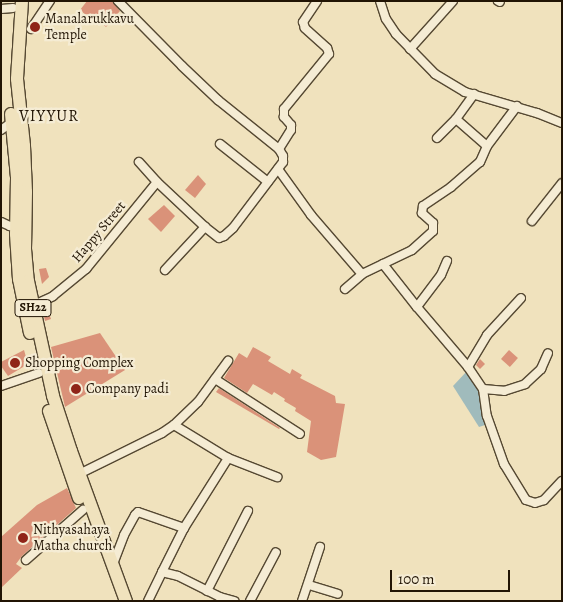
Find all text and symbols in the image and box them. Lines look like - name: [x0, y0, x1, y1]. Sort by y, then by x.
- place label: Manalarukkavu Temple: [45, 11, 134, 44]
- marker: Manalarukkavu Temple: [29, 21, 41, 33]
- district label: VIYYUR: [18, 106, 80, 126]
- street label: Happy Street: [69, 198, 129, 266]
- road number: SH22: [14, 298, 52, 318]
- place label: Shopping Complex: [25, 355, 133, 371]
- marker: Shopping Complex: [9, 357, 21, 369]
- place label: Company padi: [86, 381, 169, 397]
- marker: Company padi: [70, 383, 82, 395]
- place label: Nithyasahaya Matha church: [33, 522, 112, 554]
- marker: Nithyasahaya Matha church: [17, 532, 29, 544]
- scale bar: [393, 560, 513, 592]
- text: 100 m: [398, 569, 435, 589]

